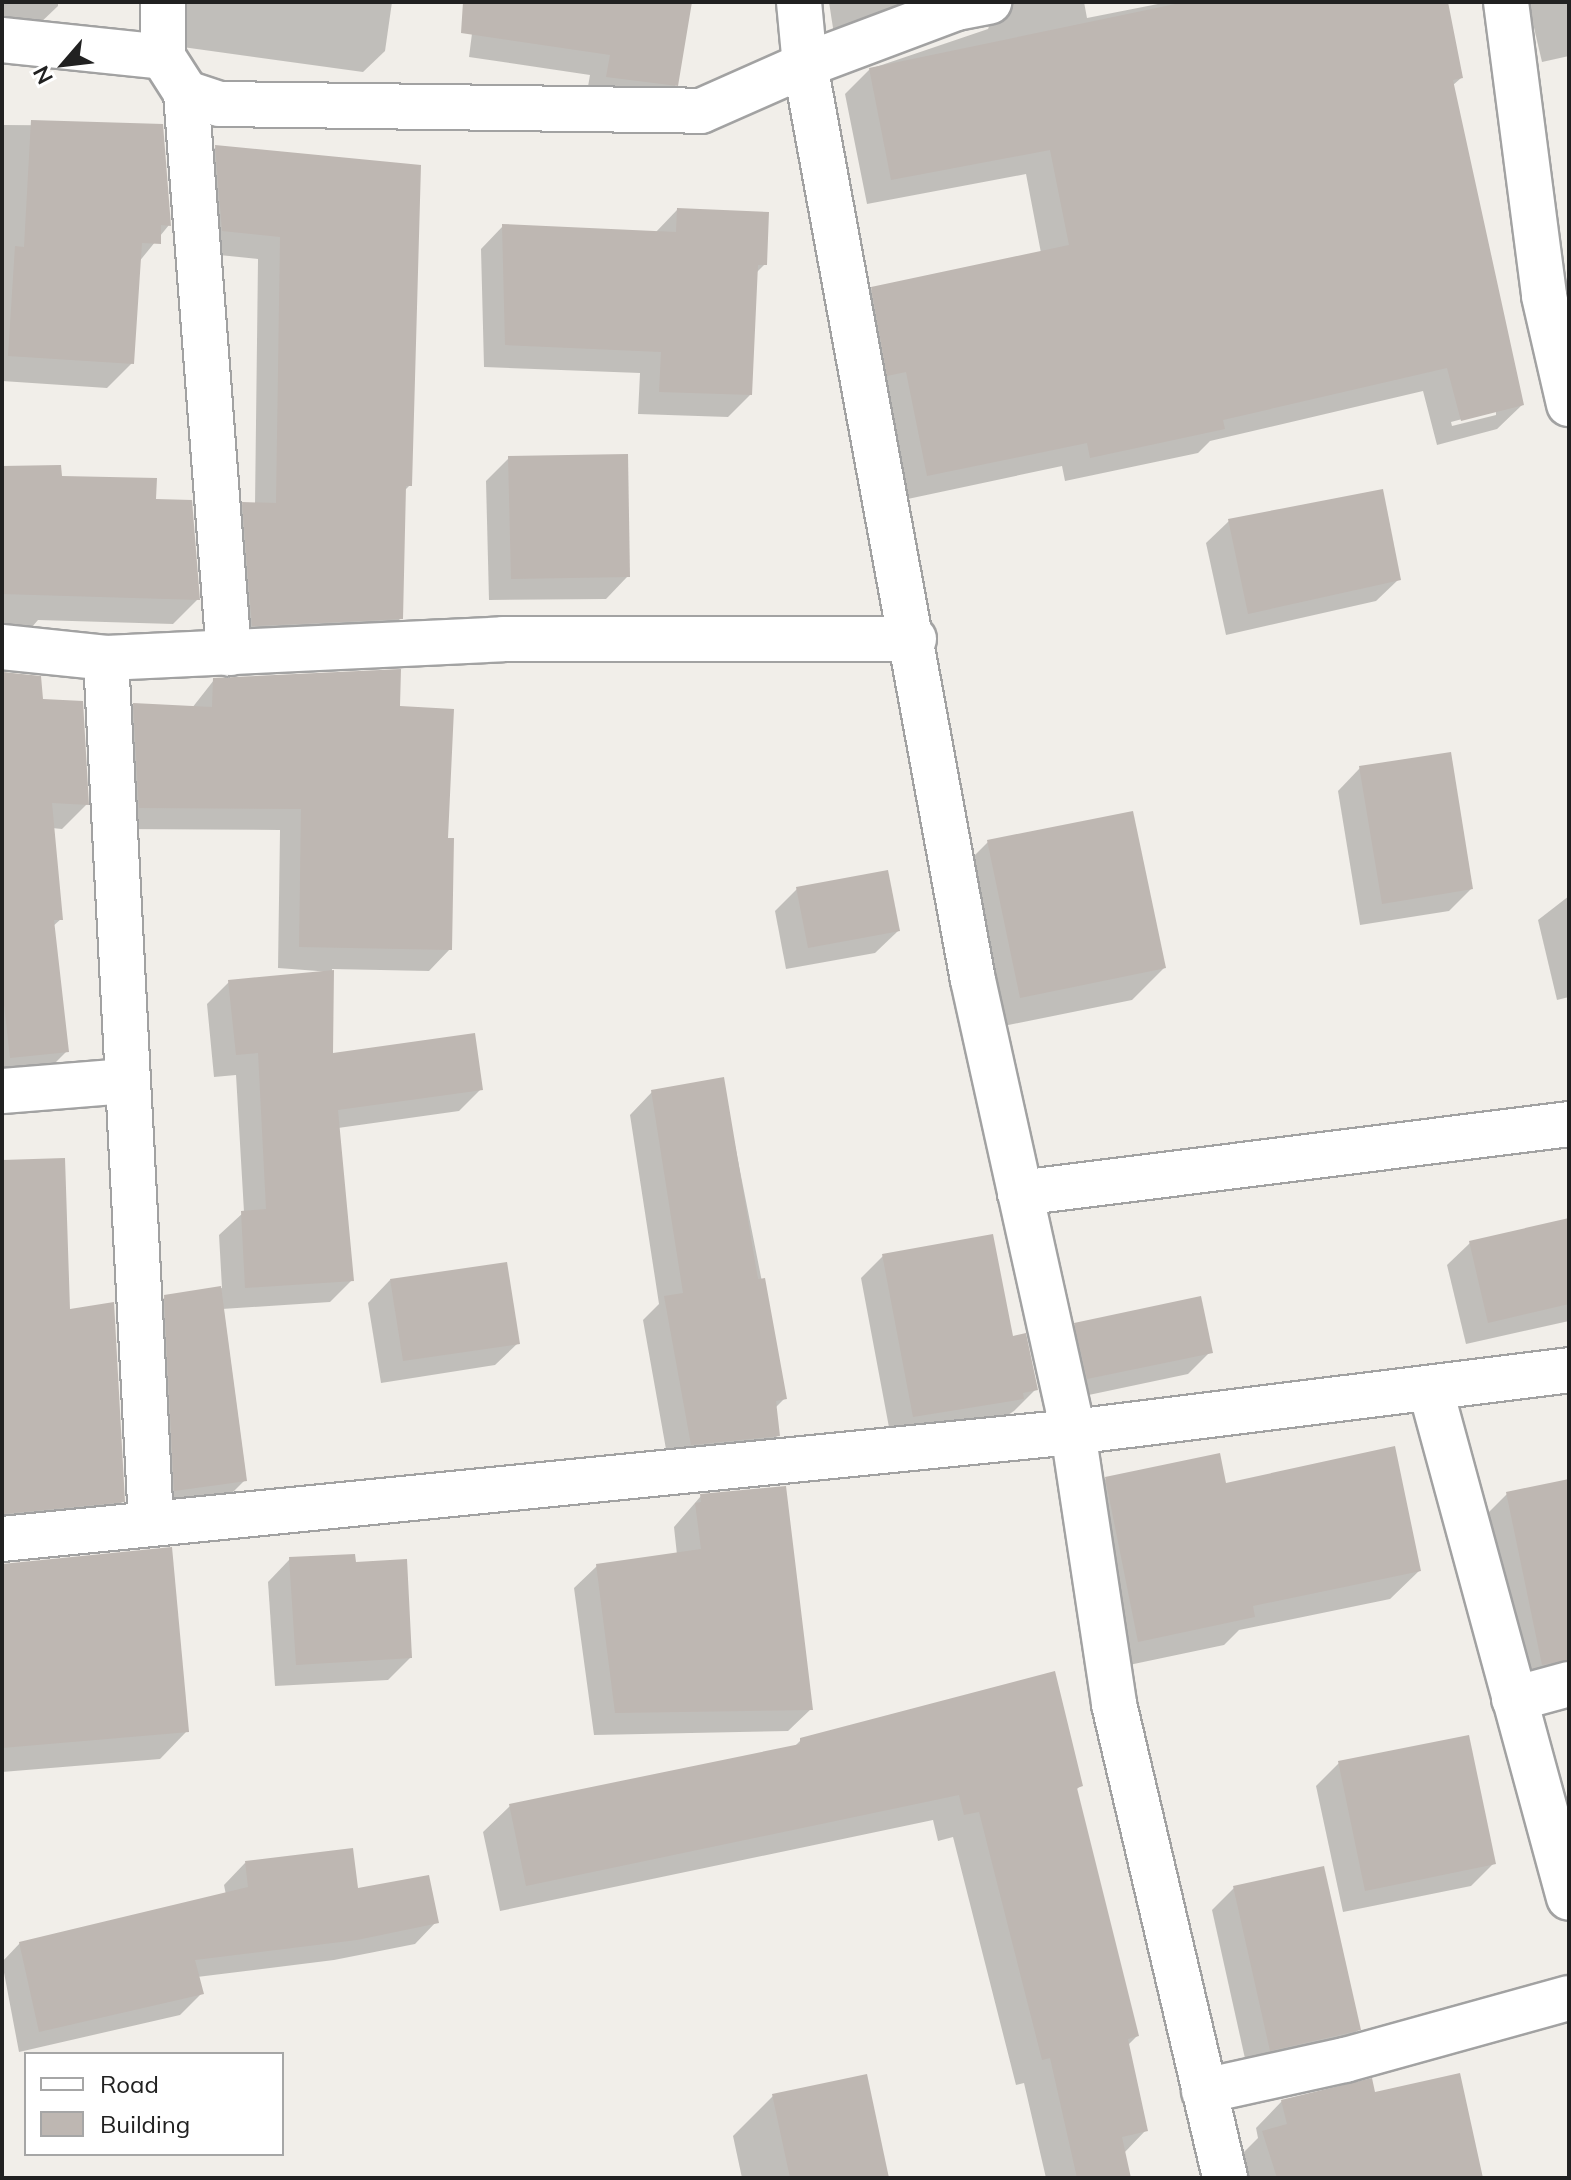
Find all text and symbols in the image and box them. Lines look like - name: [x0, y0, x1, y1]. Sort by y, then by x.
- north arrow: [24, 24, 104, 104]
- text: N: [27, 61, 59, 89]
- legend: [24, 2052, 284, 2156]
- text: Road: [100, 2069, 159, 2099]
- text: Building: [100, 2109, 190, 2139]

